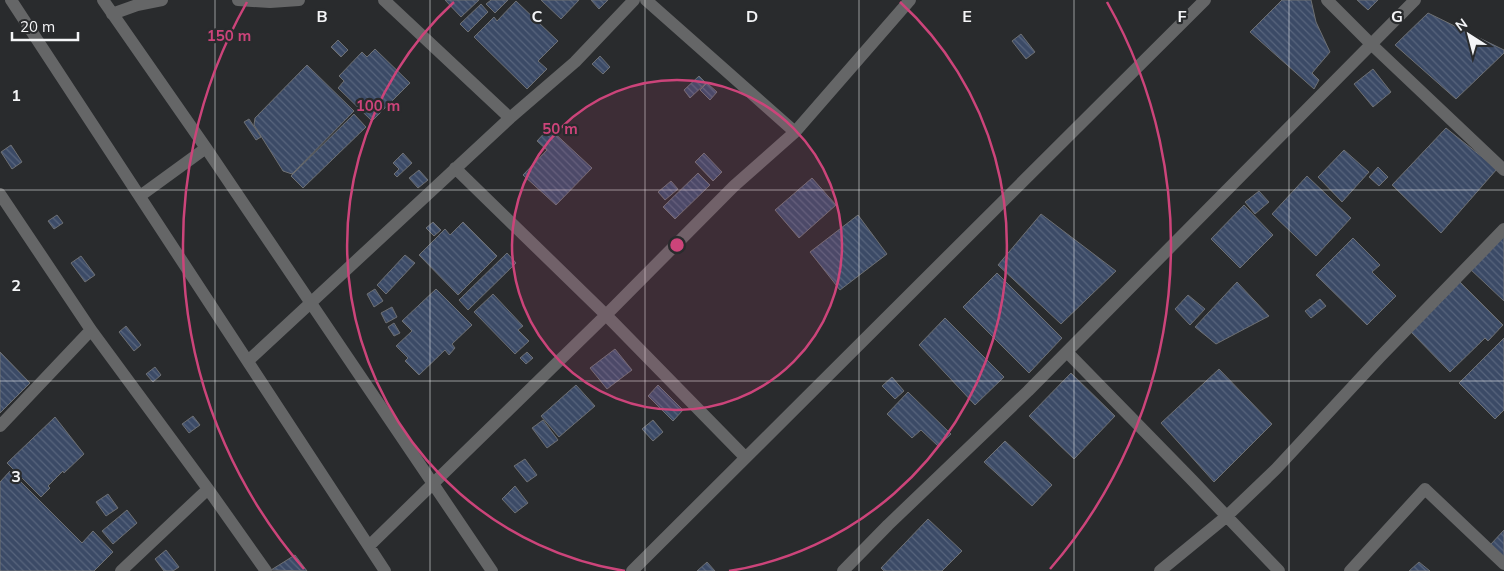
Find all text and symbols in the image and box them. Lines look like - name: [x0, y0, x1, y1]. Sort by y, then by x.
- text: B: [316, 6, 328, 26]
- text: C: [532, 6, 543, 26]
- text: D: [746, 6, 758, 26]
- text: E: [962, 6, 972, 26]
- text: F: [1177, 6, 1187, 26]
- text: G: [1391, 6, 1403, 26]
- scale bar: [12, 10, 79, 42]
- north arrow: [1444, 10, 1494, 60]
- text: N: [1452, 14, 1471, 35]
- text: 20 m: [20, 17, 55, 36]
- text: 150 m: [207, 26, 251, 45]
- text: 1: [11, 85, 21, 105]
- text: 100 m: [356, 96, 400, 115]
- text: 50 m: [542, 119, 578, 138]
- centre of rings: [668, 236, 686, 254]
- text: 2: [11, 275, 21, 295]
- text: 3: [11, 466, 21, 486]

